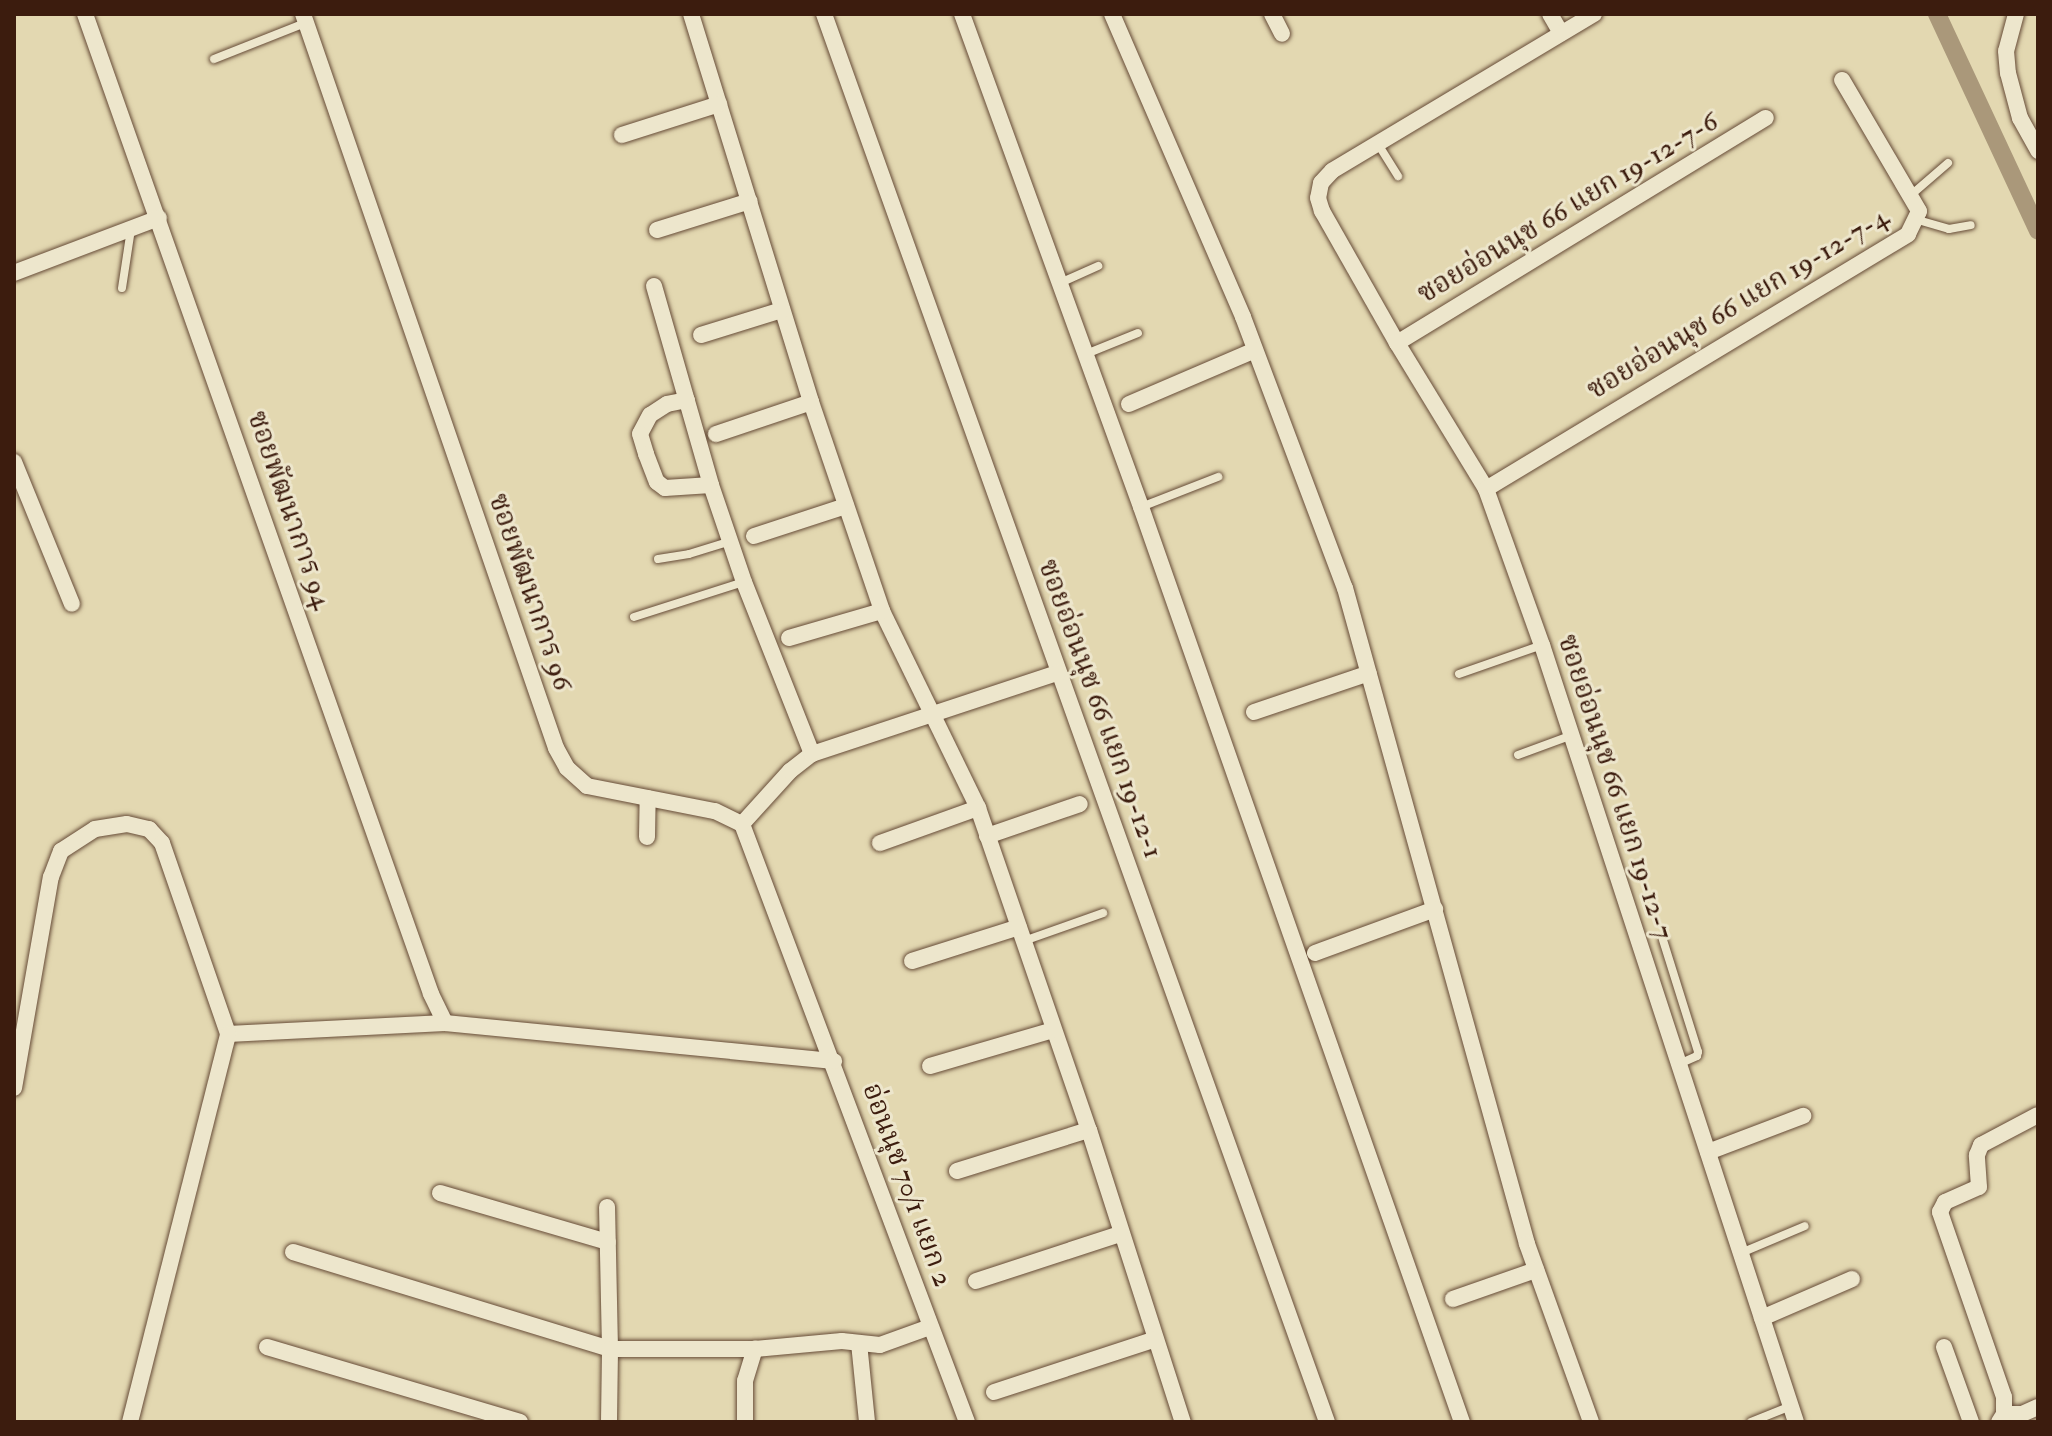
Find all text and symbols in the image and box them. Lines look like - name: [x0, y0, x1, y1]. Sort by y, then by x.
- street label: ซอยอ่อนนุช 66 แยก 19-12-7-6: [1412, 105, 1724, 311]
- street label: ซอยอ่อนนุช 66 แยก 19-12-7-4: [1581, 201, 1895, 407]
- street label: ซอยพัฒนาการ 94: [239, 407, 339, 613]
- street label: ซอยพัฒนาการ 96: [481, 489, 579, 695]
- street label: ซอยอ่อนนุช 66 แยก 19-12-1: [1030, 555, 1170, 863]
- street label: ซอยอ่อนนุช 66 แยก 19-12-7: [1550, 630, 1680, 944]
- street label: อ่อนนุช 70/1 แยก 2: [855, 1079, 959, 1291]

